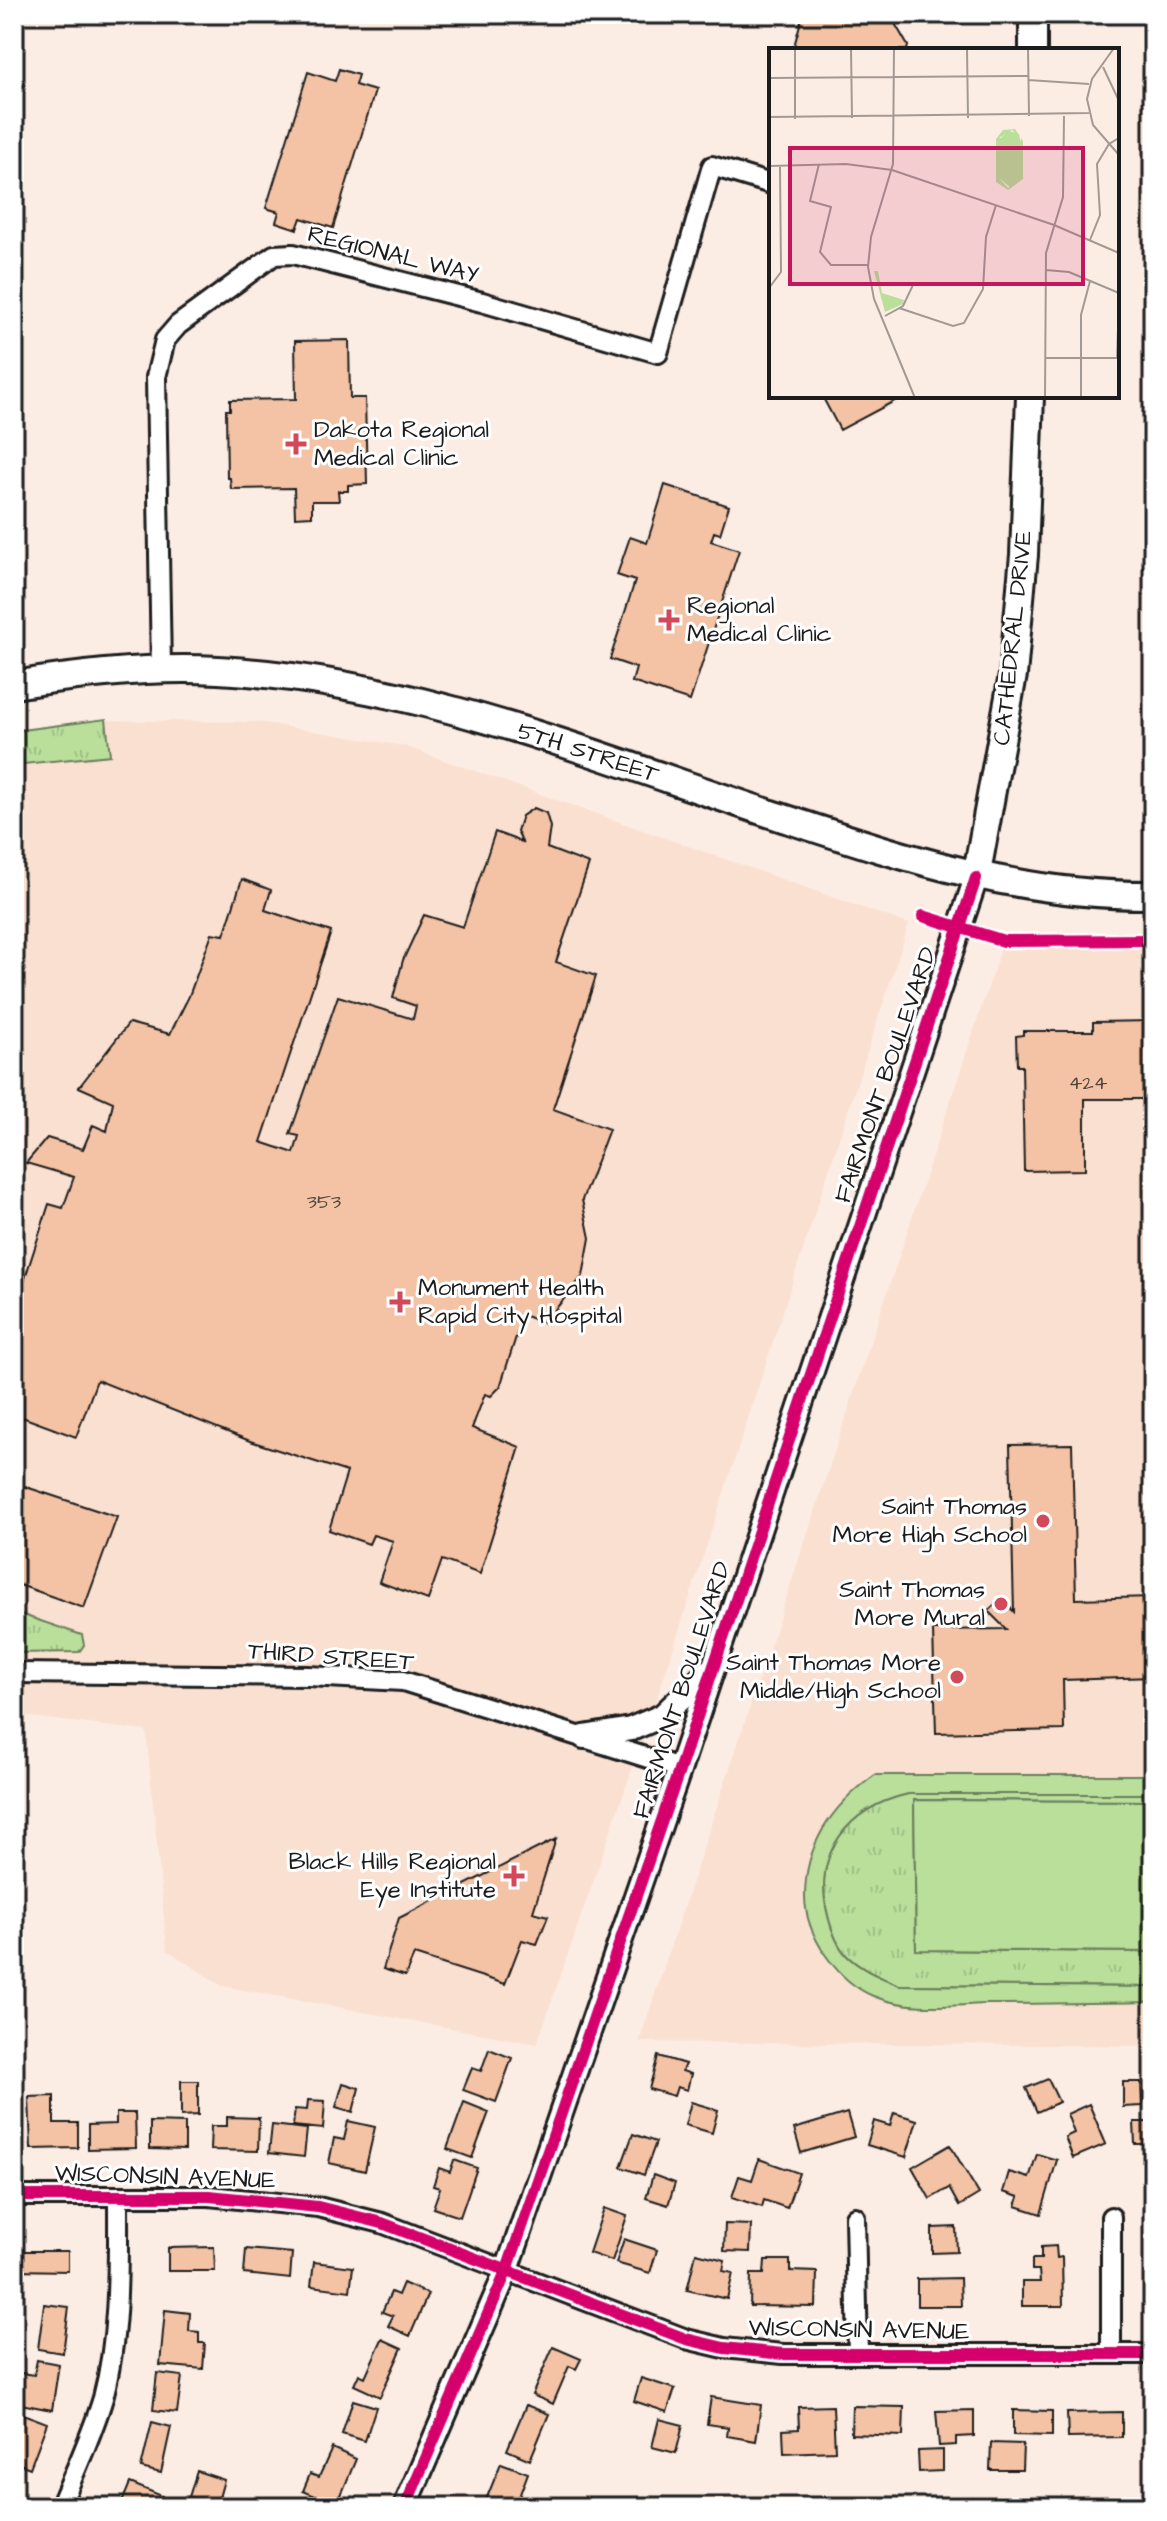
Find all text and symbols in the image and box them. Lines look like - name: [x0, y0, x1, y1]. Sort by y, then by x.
- inset map: [769, 48, 1119, 398]
- street label: REGIONAL WAY: [304, 217, 482, 293]
- place label: Dakota Regional Medical Clinic: [314, 413, 489, 475]
- marker: Dakota Regional Medical Clinic: [285, 433, 307, 455]
- street label: CATHEDRAL DRIVE: [985, 529, 1041, 747]
- place label: Regional Medical Clinic: [687, 589, 832, 651]
- marker: Regional Medical Clinic: [658, 609, 680, 631]
- street label: 5TH STREET: [513, 714, 663, 792]
- street label: FAIRMONT BOULEVARD: [826, 942, 946, 1208]
- house number: 424: [1069, 1069, 1108, 1097]
- house number: 353: [307, 1188, 341, 1216]
- place label: Monument Health Rapid City Hospital: [418, 1271, 622, 1334]
- marker: Monument Health Rapid City Hospital: [389, 1291, 411, 1313]
- place label: Saint Thomas More High School: [833, 1490, 1027, 1553]
- marker: Saint Thomas More High School: [1034, 1512, 1052, 1530]
- street label: FAIRMONT BOULEVARD: [624, 1557, 740, 1823]
- place label: Saint Thomas More Mural: [839, 1573, 985, 1635]
- marker: Saint Thomas More Mural: [992, 1595, 1010, 1613]
- street label: THIRD STREET: [247, 1634, 415, 1680]
- place label: Saint Thomas More Middle/High School: [726, 1646, 941, 1709]
- marker: Saint Thomas More Middle/High School: [948, 1668, 966, 1686]
- place label: Black Hills Regional Eye Institute: [288, 1845, 496, 1908]
- marker: Black Hills Regional Eye Institute: [503, 1865, 525, 1887]
- street label: WISCONSIN AVENUE: [54, 2156, 276, 2198]
- street label: WISCONSIN AVENUE: [748, 2311, 970, 2349]

